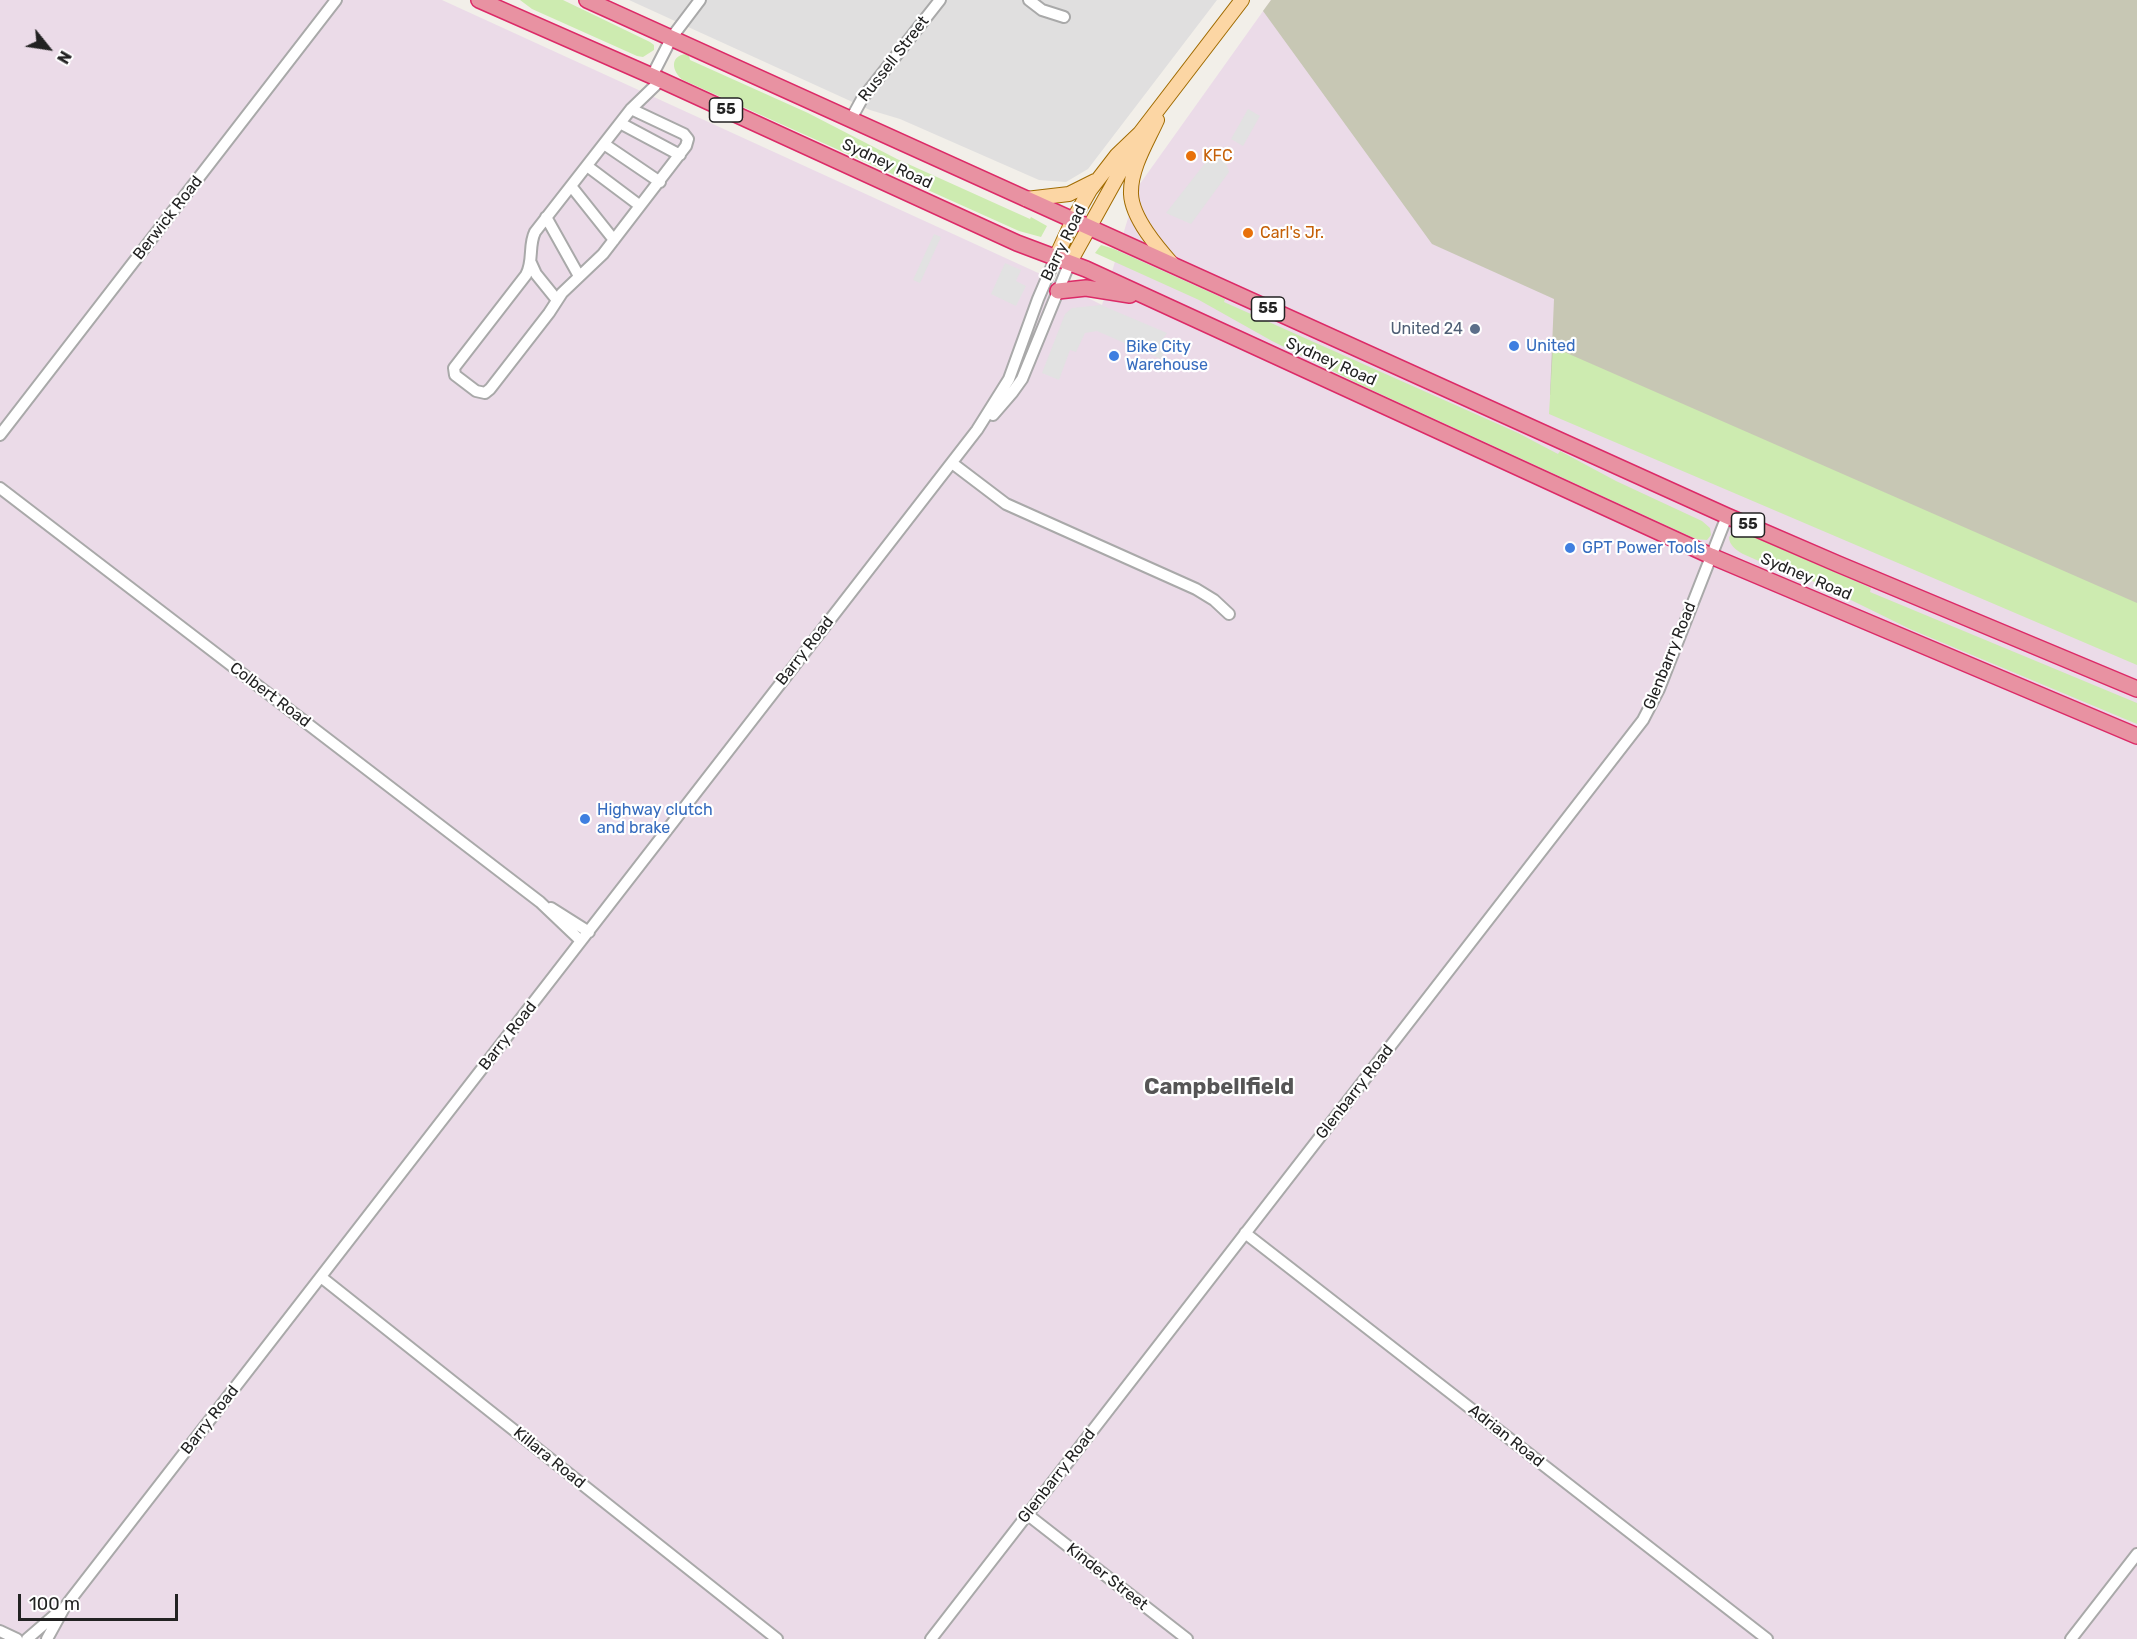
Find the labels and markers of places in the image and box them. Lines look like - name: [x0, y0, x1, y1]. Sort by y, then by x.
- place label: KFC: [1203, 146, 1233, 166]
- marker: KFC: [1184, 149, 1198, 163]
- place label: Carl's Jr.: [1260, 223, 1324, 243]
- marker: Carl's Jr.: [1241, 226, 1255, 240]
- place label: United 24: [1390, 319, 1463, 339]
- marker: United 24: [1468, 322, 1482, 336]
- place label: United: [1526, 336, 1576, 356]
- place label: Bike City Warehouse: [1126, 337, 1208, 375]
- marker: United: [1507, 339, 1521, 353]
- marker: Bike City Warehouse: [1107, 349, 1121, 363]
- place label: GPT Power Tools: [1582, 538, 1705, 558]
- marker: GPT Power Tools: [1563, 541, 1577, 555]
- place label: Highway clutch and brake: [597, 800, 713, 838]
- marker: Highway clutch and brake: [578, 812, 592, 826]

